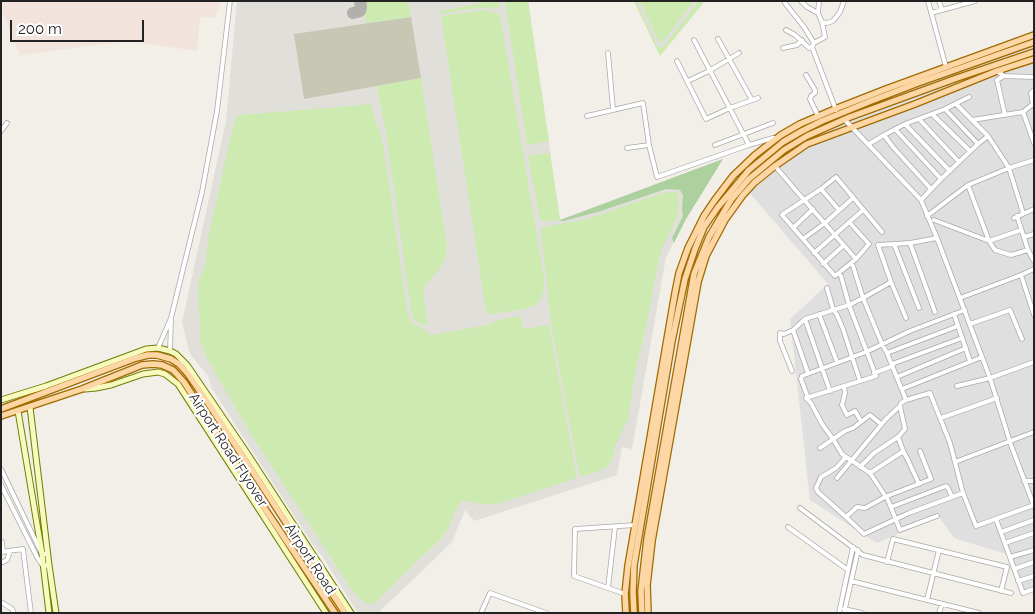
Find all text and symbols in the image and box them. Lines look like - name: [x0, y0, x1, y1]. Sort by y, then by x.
- scale bar: [12, 10, 146, 42]
- text: 200 m: [18, 20, 62, 38]
- street label: Airport Road Flyover: [185, 390, 271, 510]
- street label: Airport Road: [281, 520, 339, 598]

